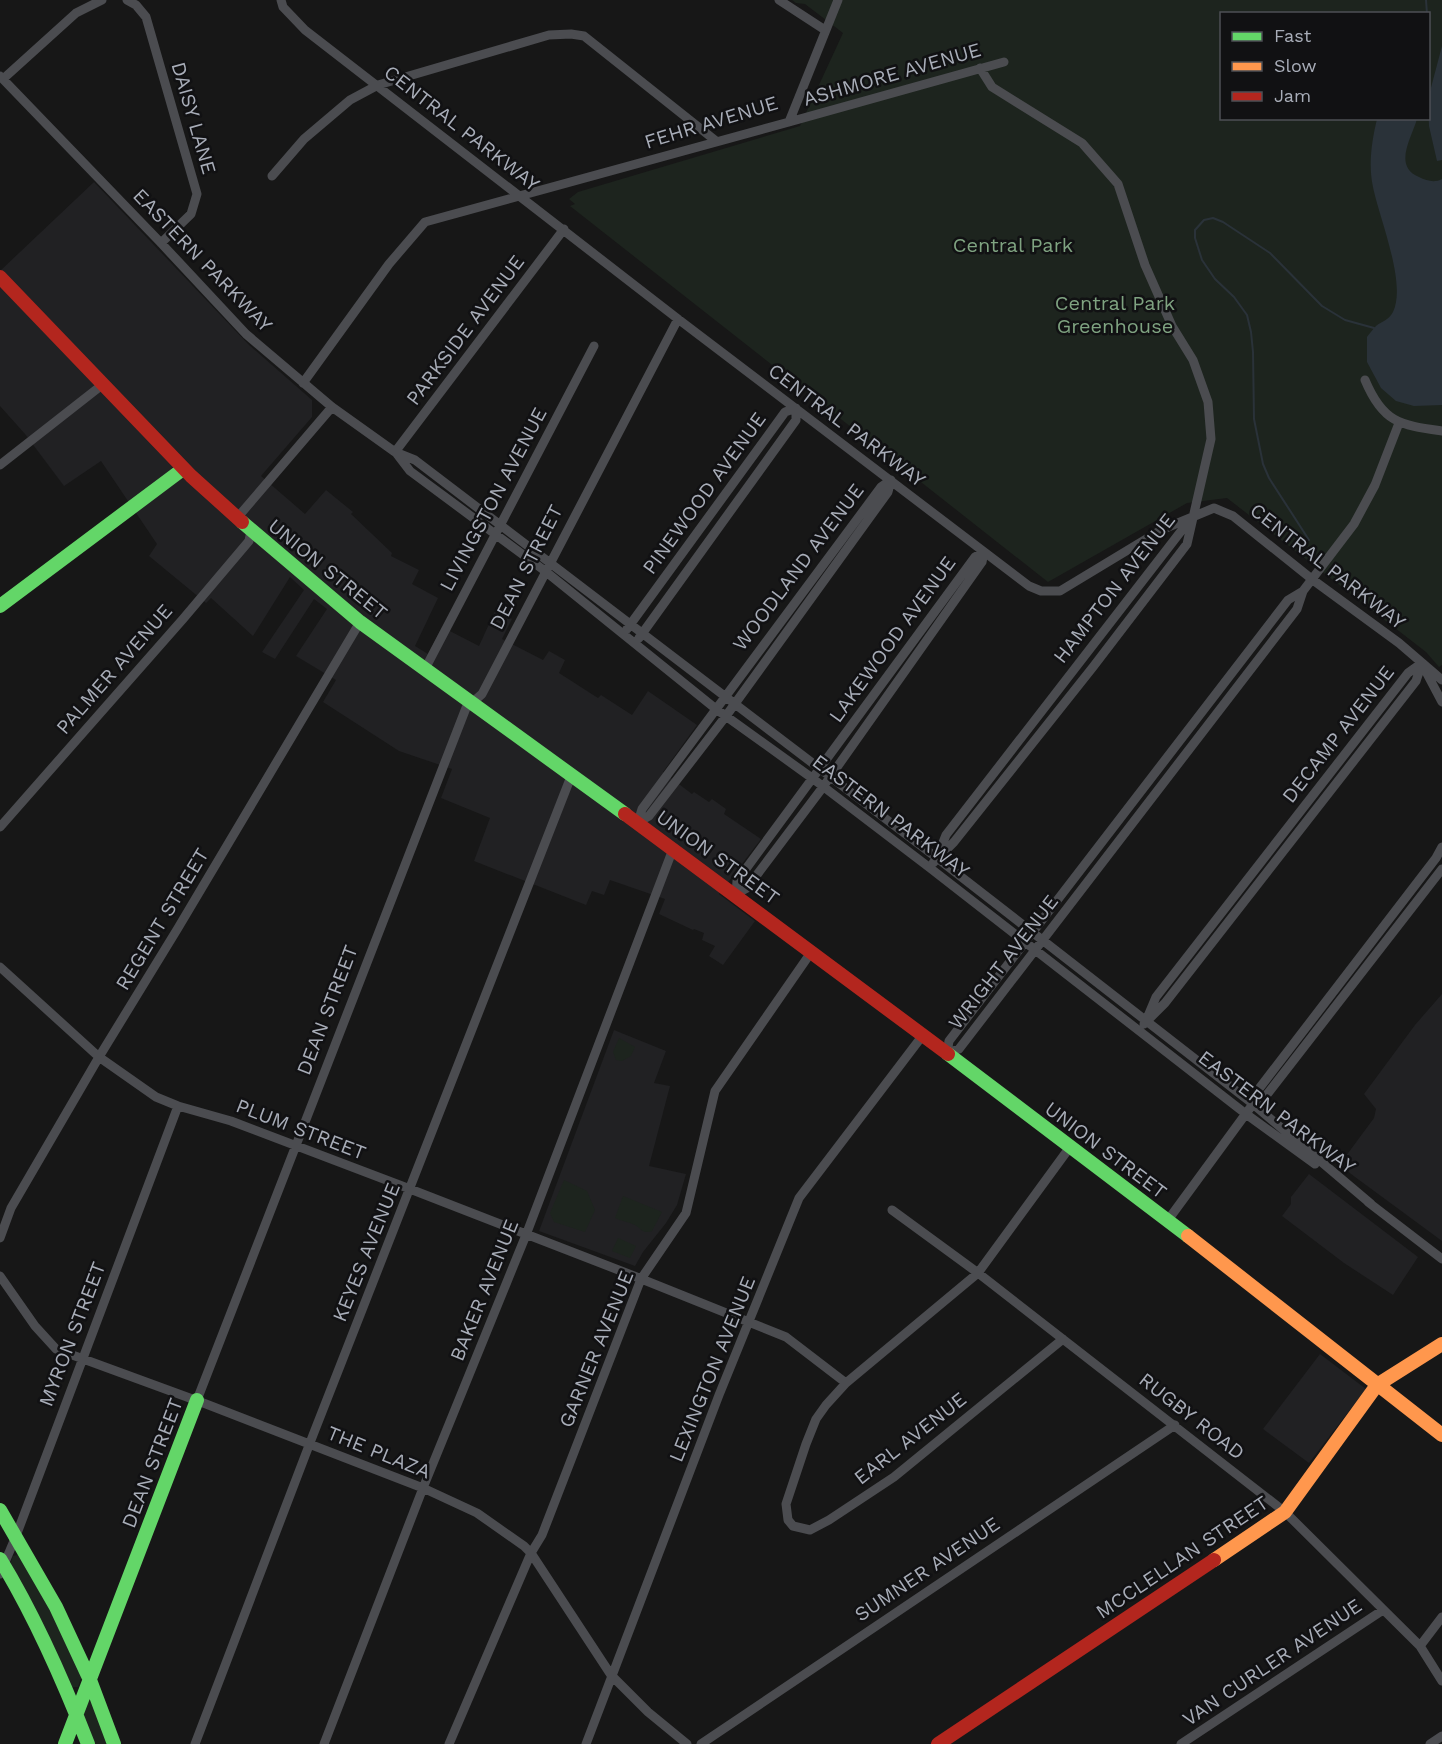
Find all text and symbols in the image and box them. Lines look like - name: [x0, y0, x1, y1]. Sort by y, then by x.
- legend: [1220, 12, 1430, 120]
- text: Fast: [1274, 25, 1312, 46]
- street label: ASHMORE AVENUE: [800, 37, 984, 111]
- text: Slow: [1274, 55, 1317, 76]
- street label: DAISY LANE: [167, 59, 221, 177]
- street label: CENTRAL PARKWAY: [380, 60, 545, 196]
- text: Jam: [1274, 85, 1311, 106]
- street label: FEHR AVENUE: [641, 90, 781, 154]
- street label: EASTERN PARKWAY: [128, 183, 278, 337]
- park label: Central Park: [953, 233, 1073, 257]
- street label: PARKSIDE AVENUE: [401, 250, 529, 410]
- park label: Central Park Greenhouse: [1055, 291, 1175, 338]
- street label: CENTRAL PARKWAY: [764, 358, 931, 492]
- street label: LIVINGSTON AVENUE: [434, 403, 552, 595]
- street label: PINEWOOD AVENUE: [637, 407, 771, 579]
- street label: WOODLAND AVENUE: [727, 479, 869, 655]
- street label: CENTRAL PARKWAY: [1246, 498, 1411, 634]
- street label: DEAN STREET: [484, 500, 568, 634]
- street label: HAMPTON AVENUE: [1048, 508, 1180, 668]
- street label: UNION STREET: [264, 514, 392, 624]
- street label: LAKEWOOD AVENUE: [824, 551, 960, 727]
- street label: PALMER AVENUE: [51, 599, 177, 739]
- street label: DECAMP AVENUE: [1277, 660, 1399, 808]
- street label: EASTERN PARKWAY: [808, 749, 975, 883]
- street label: UNION STREET: [652, 804, 784, 910]
- street label: REGENT STREET: [110, 844, 214, 994]
- street label: WRIGHT AVENUE: [943, 890, 1063, 1034]
- street label: DEAN STREET: [291, 942, 363, 1078]
- street label: EASTERN PARKWAY: [1194, 1045, 1361, 1179]
- street label: PLUM STREET: [233, 1093, 369, 1165]
- street label: UNION STREET: [1040, 1096, 1172, 1204]
- street label: KEYES AVENUE: [327, 1179, 405, 1325]
- street label: BAKER AVENUE: [445, 1216, 523, 1364]
- street label: MYRON STREET: [33, 1258, 111, 1410]
- street label: GARNER AVENUE: [554, 1267, 638, 1431]
- street label: LEXINGTON AVENUE: [664, 1273, 760, 1465]
- street label: RUGBY ROAD: [1134, 1367, 1250, 1465]
- street label: EARL AVENUE: [849, 1387, 971, 1489]
- street label: DEAN STREET: [116, 1395, 188, 1531]
- street label: THE PLAZA: [324, 1420, 434, 1484]
- street label: MCCLELLAN STREET: [1091, 1490, 1273, 1624]
- street label: SUMNER AVENUE: [850, 1511, 1004, 1627]
- street label: VAN CURLER AVENUE: [1178, 1593, 1366, 1731]

